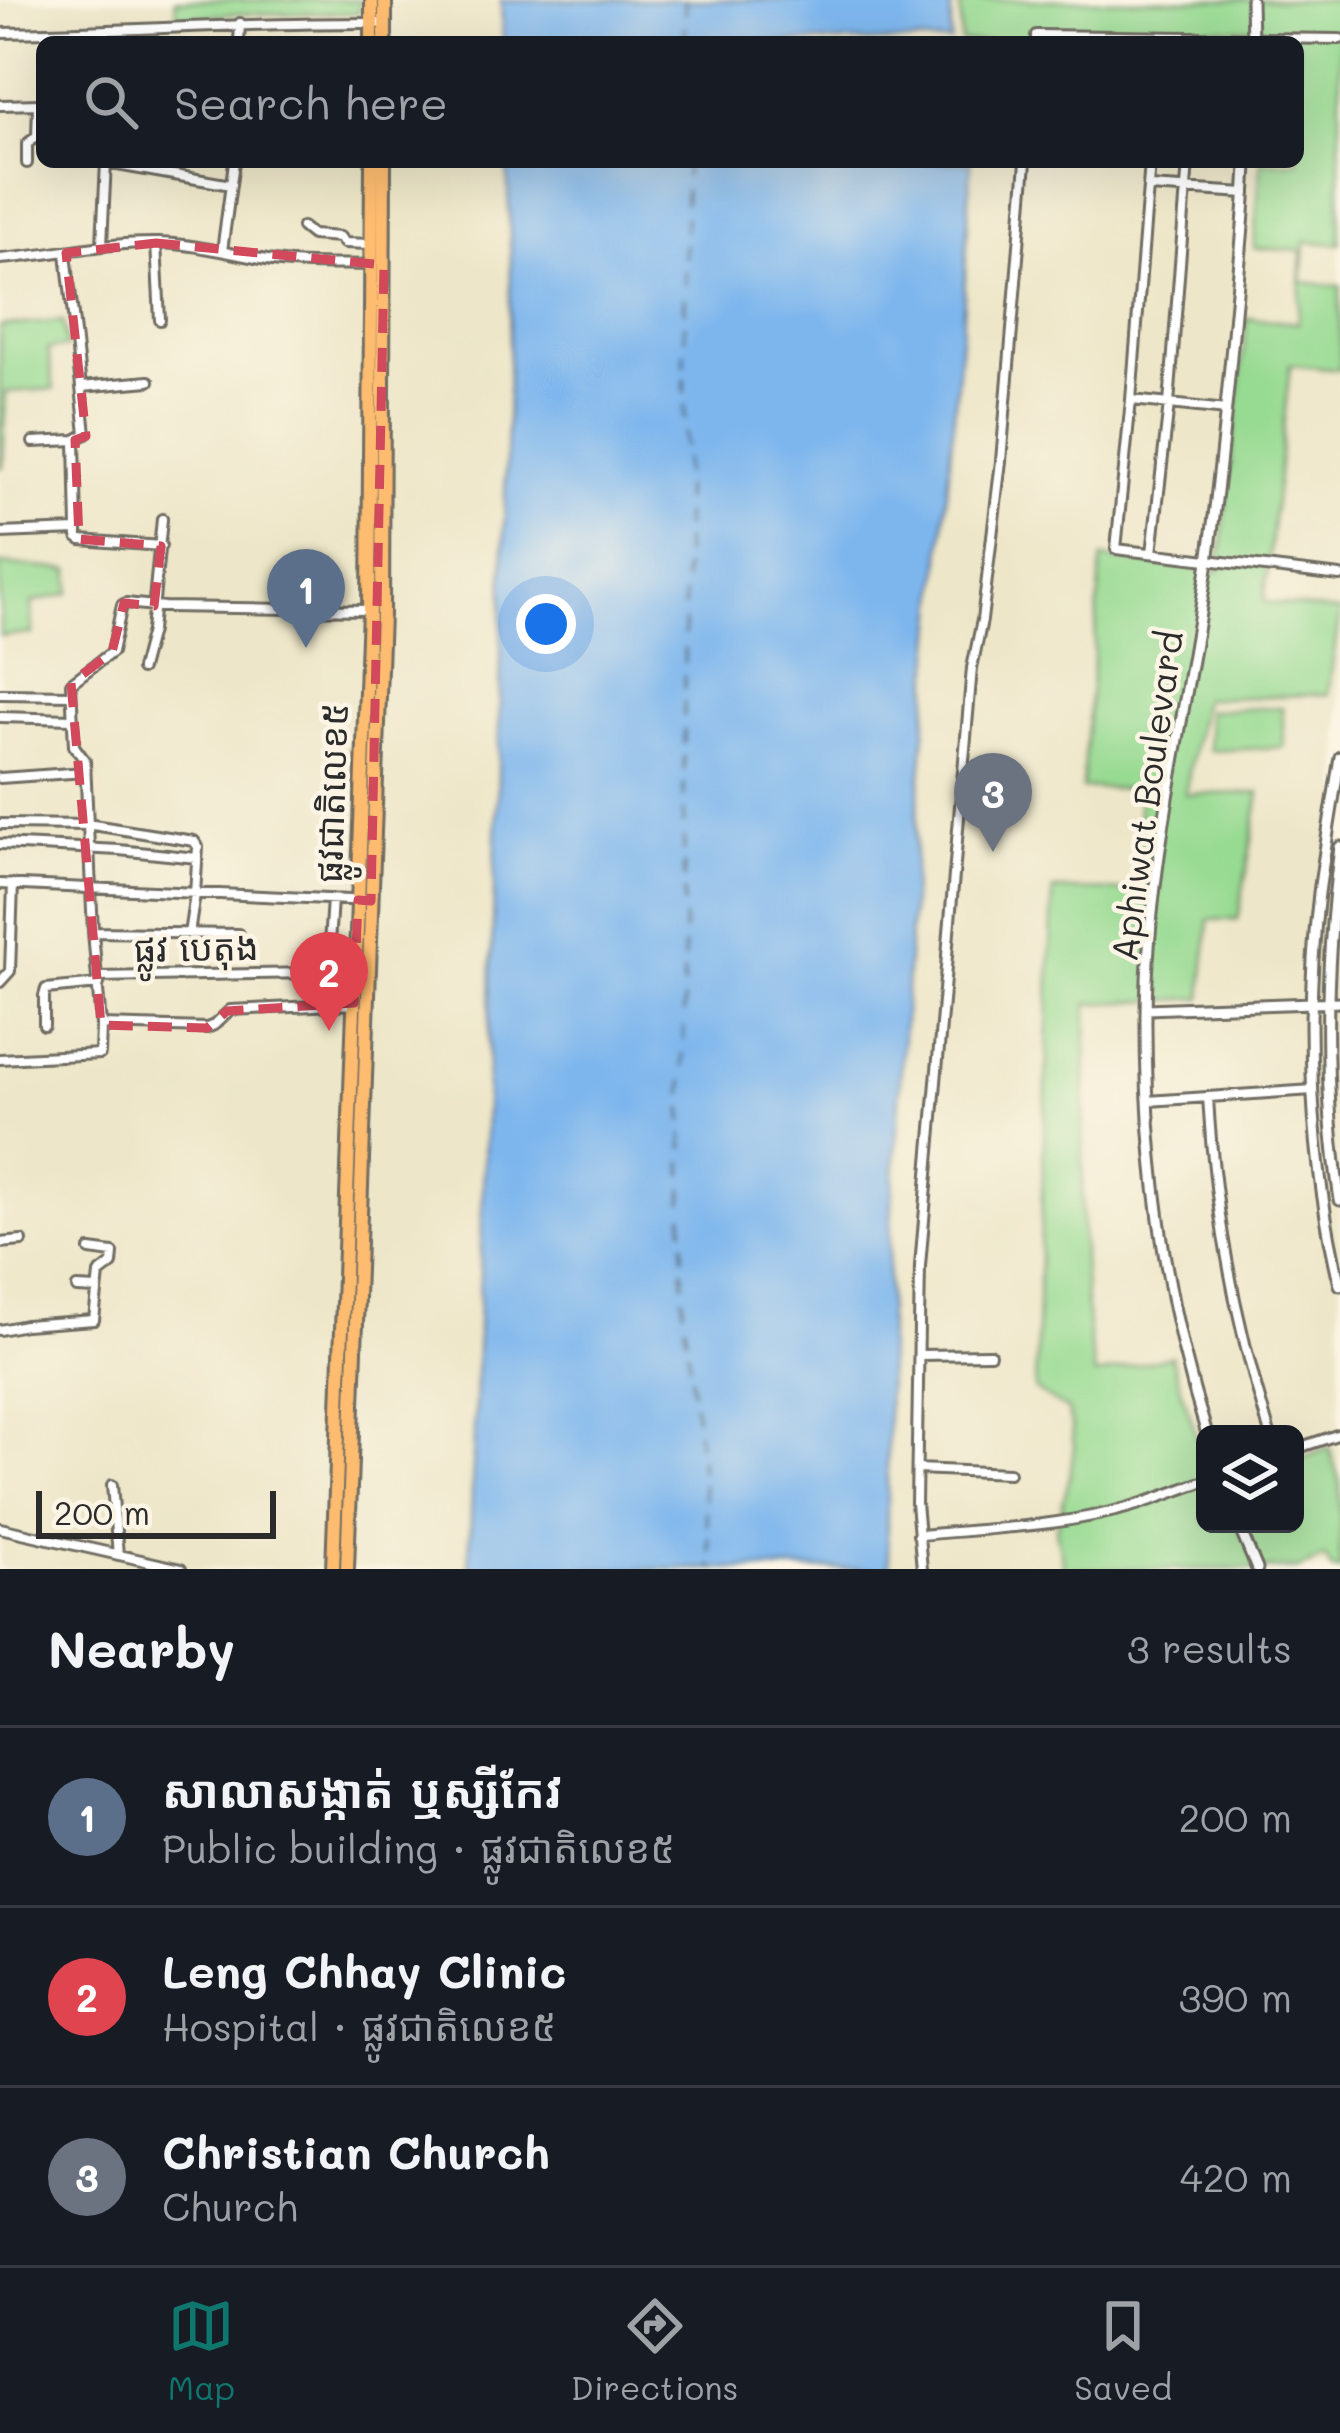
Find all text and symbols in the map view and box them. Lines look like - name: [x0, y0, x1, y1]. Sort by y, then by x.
- search box: [36, 36, 1304, 168]
- icon: search: [78, 69, 144, 135]
- text: Search here: [174, 73, 448, 131]
- pin: 1: [267, 549, 345, 648]
- your location: [516, 594, 576, 654]
- street label: Aphiwat Boulevard: [1099, 628, 1192, 964]
- street label: ផ្លូវជាតិលេខ៥: [304, 702, 368, 884]
- pin: 3: [954, 753, 1032, 852]
- street label: ផ្លូវ បេតុង: [133, 922, 259, 982]
- pin: 2: [290, 932, 368, 1031]
- map controls: [1196, 1425, 1304, 1533]
- button: layers: [1196, 1425, 1304, 1533]
- scale bar: [36, 1485, 276, 1538]
- text: 200 m: [54, 1490, 150, 1533]
- text: Nearby: [48, 1614, 235, 1681]
- text: 3 results: [1127, 1622, 1292, 1673]
- text: សាលាសង្កាត់ ឬស្សីកែវ: [162, 1761, 563, 1819]
- text: 1: [78, 1791, 96, 1842]
- text: 200 m: [1179, 1791, 1292, 1842]
- text: Public building · ផ្លូវជាតិលេខ៥: [162, 1822, 675, 1873]
- text: Leng Chhay Clinic: [162, 1941, 566, 1999]
- text: 2: [76, 1971, 98, 2022]
- text: 390 m: [1178, 1971, 1292, 2022]
- text: Hospital · ផ្លូវជាតិលេខ៥: [162, 2000, 556, 2051]
- text: Christian Church: [162, 2122, 550, 2180]
- text: 3: [75, 2151, 99, 2202]
- text: 420 m: [1180, 2151, 1292, 2202]
- text: Church: [162, 2180, 298, 2231]
- tab: Map: [168, 2293, 235, 2408]
- tab: Directions: [571, 2293, 738, 2408]
- tab: Saved: [1074, 2293, 1172, 2408]

